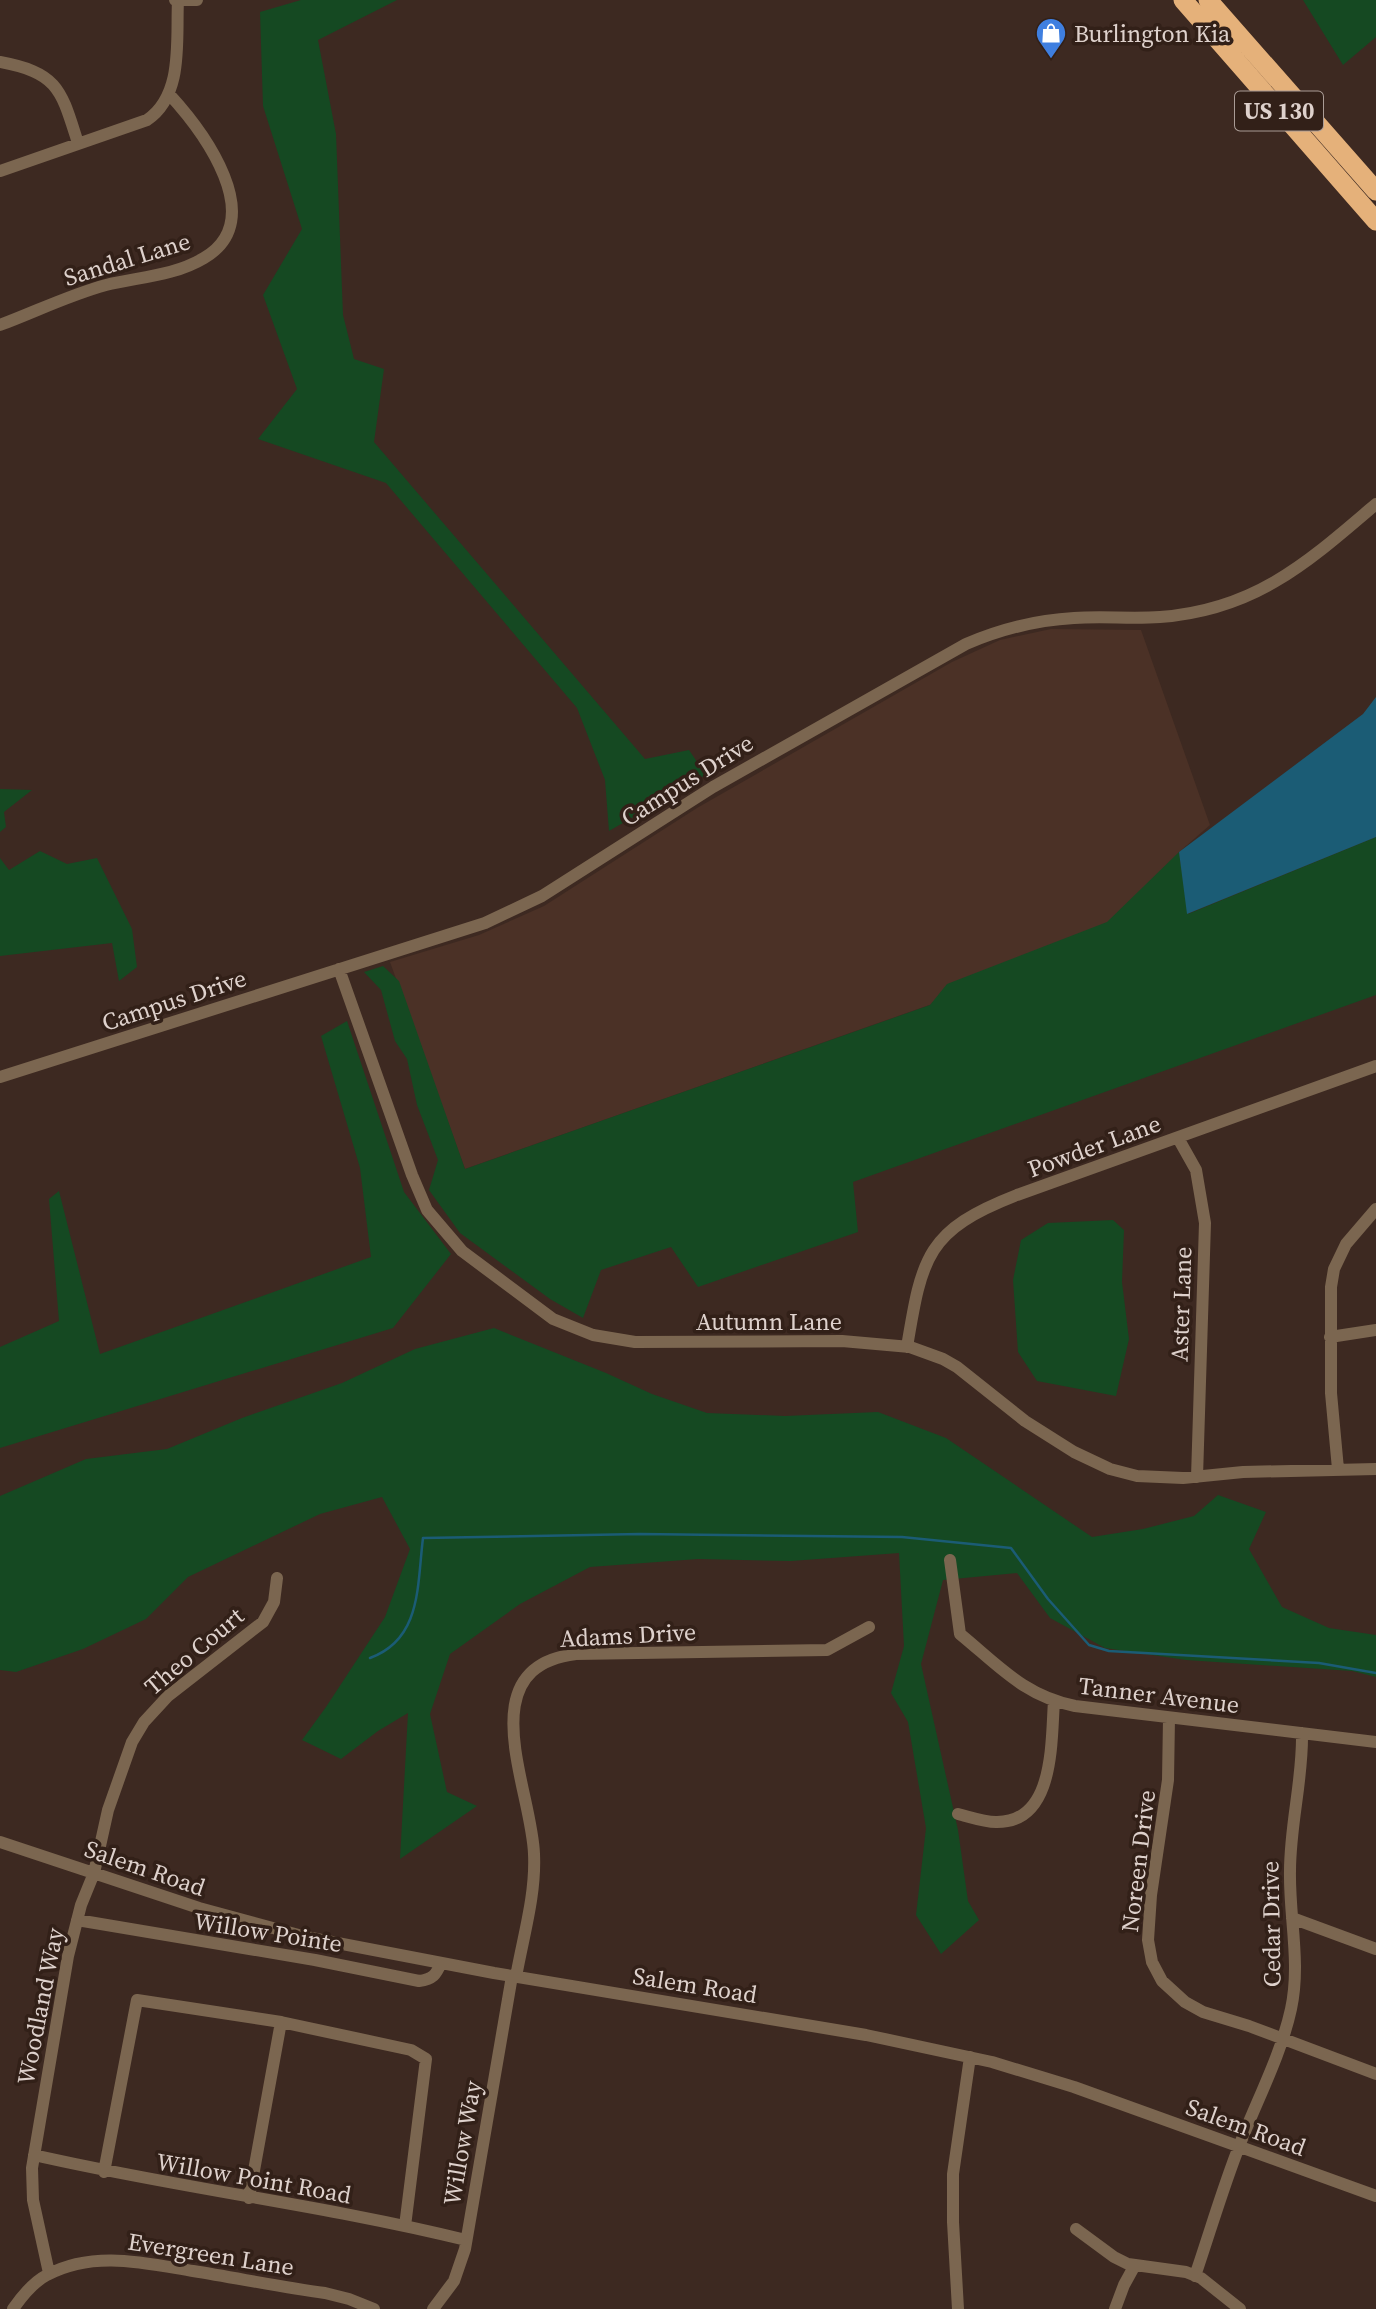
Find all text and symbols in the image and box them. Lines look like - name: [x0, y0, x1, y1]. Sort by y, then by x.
- shop icon: Burlington Kia: [1034, 16, 1068, 60]
- place label: Burlington Kia: [1074, 17, 1231, 50]
- road number: US 130: [1235, 92, 1323, 130]
- street label: Sandal Lane: [60, 224, 194, 294]
- street label: Campus Drive: [615, 726, 759, 834]
- street label: Campus Drive: [98, 961, 250, 1039]
- street label: Powder Lane: [1023, 1107, 1165, 1185]
- street label: Aster Lane: [1162, 1246, 1200, 1362]
- street label: Autumn Lane: [696, 1305, 842, 1338]
- street label: Theo Court: [137, 1600, 251, 1702]
- street label: Adams Drive: [559, 1615, 697, 1655]
- street label: Tanner Avenue: [1077, 1669, 1241, 1721]
- street label: Noreen Drive: [1113, 1788, 1163, 1934]
- street label: Salem Road: [80, 1832, 210, 1904]
- street label: Cedar Drive: [1253, 1860, 1289, 1988]
- street label: Willow Pointe: [192, 1904, 344, 1960]
- street label: Woodland Way: [9, 1924, 72, 2087]
- street label: Salem Road: [630, 1959, 760, 2011]
- street label: Willow Way: [435, 2077, 489, 2208]
- street label: Salem Road: [1181, 2090, 1311, 2164]
- street label: Willow Point Road: [154, 2145, 354, 2211]
- street label: Evergreen Lane: [125, 2225, 297, 2283]

